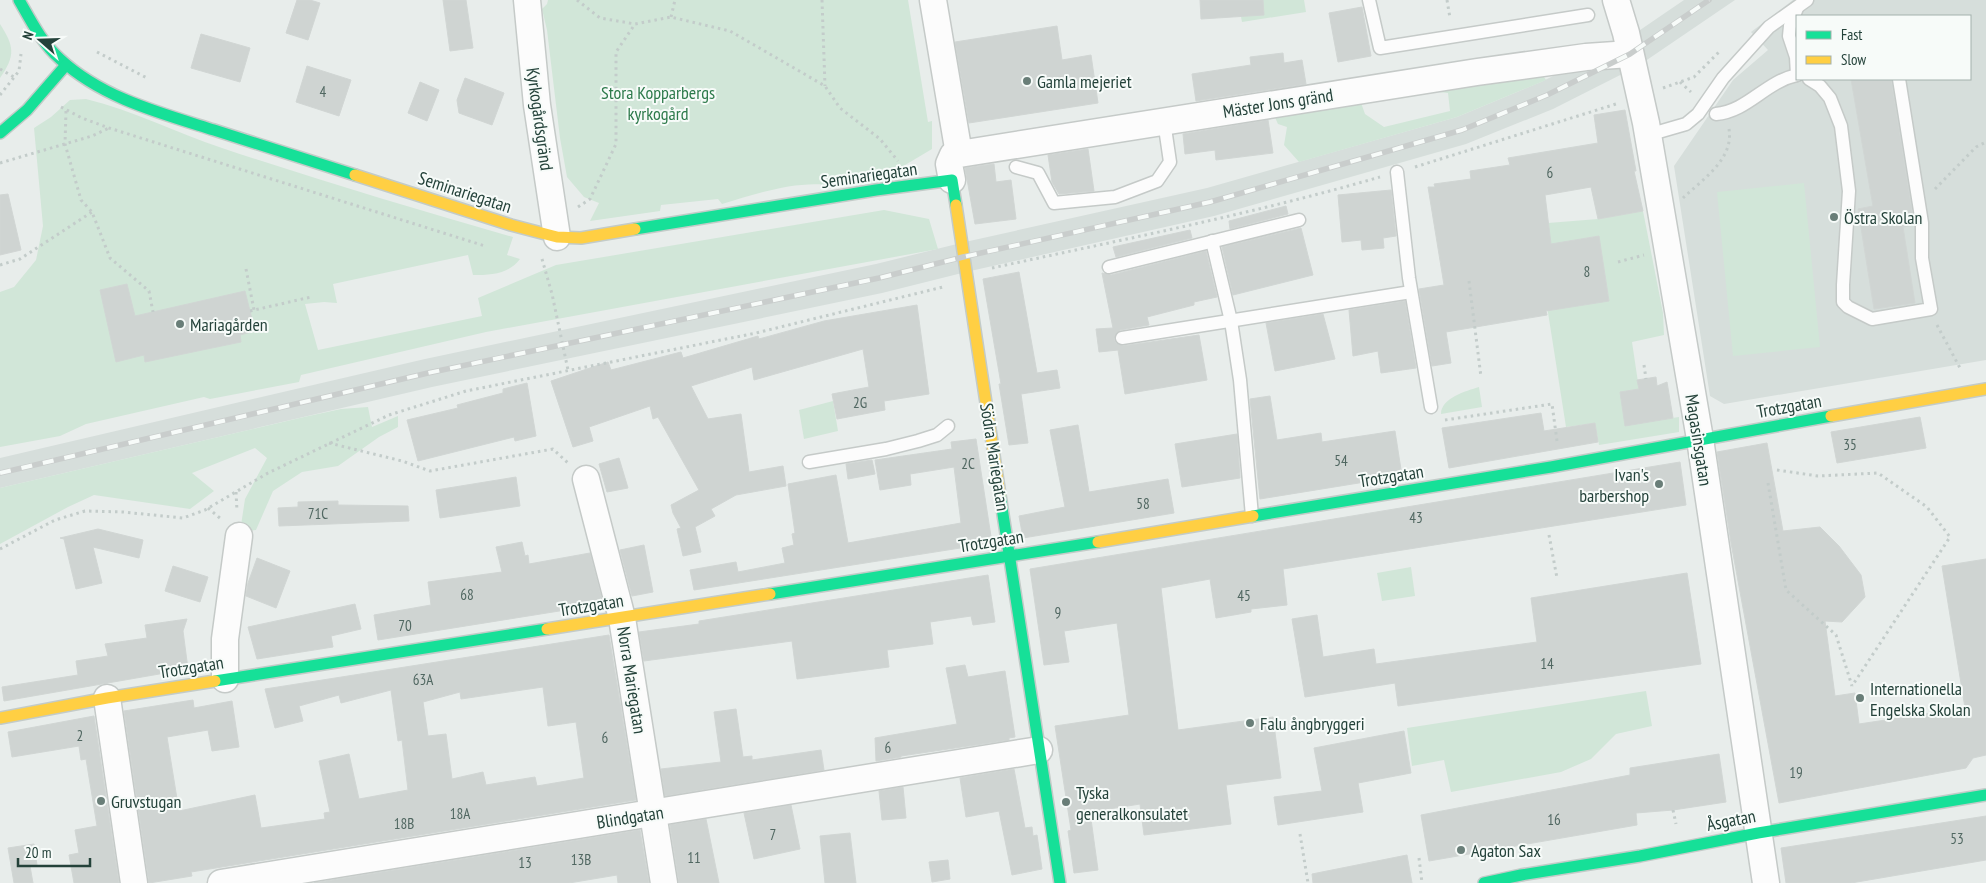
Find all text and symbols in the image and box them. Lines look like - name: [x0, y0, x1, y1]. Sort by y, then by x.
- north arrow: [15, 15, 65, 65]
- legend: [1796, 15, 1971, 80]
- text: Fast: [1841, 25, 1862, 44]
- text: N: [18, 29, 38, 42]
- text: Slow: [1841, 50, 1866, 69]
- street label: Kyrkogårdsgränd: [521, 66, 559, 172]
- place label: Gamla mejeriet: [1037, 70, 1132, 93]
- marker: Gamla mejeriet: [1021, 75, 1033, 87]
- park label: Stora Kopparbergs kyrkogård: [601, 81, 715, 125]
- house number: 4: [320, 82, 327, 101]
- street label: Mäster Jons gränd: [1221, 83, 1335, 123]
- street label: Seminariegatan: [819, 157, 919, 193]
- house number: 6: [1547, 163, 1554, 182]
- street label: Seminariegatan: [415, 166, 515, 218]
- place label: Östra Skolan: [1844, 206, 1922, 229]
- marker: Östra Skolan: [1828, 211, 1840, 223]
- house number: 8: [1584, 262, 1590, 281]
- place label: Mariagården: [190, 313, 268, 336]
- marker: Mariagården: [174, 318, 186, 330]
- street label: Trotzgatan: [1755, 389, 1823, 423]
- street label: Magasinsgatan: [1680, 392, 1718, 488]
- house number: 2G: [853, 393, 867, 412]
- street label: Södra Mariegatan: [975, 401, 1015, 513]
- house number: 35: [1843, 435, 1857, 454]
- house number: 54: [1334, 451, 1348, 470]
- house number: 2C: [961, 454, 975, 473]
- street label: Trotzgatan: [1357, 460, 1425, 492]
- place label: Ivan's barbershop: [1579, 463, 1649, 507]
- marker: Ivan's barbershop: [1653, 478, 1665, 490]
- house number: 58: [1136, 494, 1150, 513]
- house number: 71C: [308, 504, 328, 523]
- house number: 43: [1409, 508, 1423, 527]
- street label: Trotzgatan: [957, 525, 1025, 557]
- house number: 68: [460, 585, 474, 604]
- house number: 45: [1237, 586, 1251, 605]
- street label: Trotzgatan: [557, 589, 625, 621]
- house number: 9: [1055, 603, 1061, 622]
- house number: 70: [398, 616, 412, 635]
- street label: Norra Mariegatan: [612, 625, 652, 735]
- street label: Trotzgatan: [157, 651, 225, 683]
- house number: 14: [1540, 654, 1554, 673]
- house number: 63A: [413, 670, 434, 689]
- place label: Internationella Engelska Skolan: [1870, 677, 1971, 721]
- marker: Internationella Engelska Skolan: [1854, 692, 1866, 704]
- place label: Falu ångbryggeri: [1260, 712, 1365, 735]
- marker: Falu ångbryggeri: [1244, 717, 1256, 729]
- house number: 2: [77, 726, 83, 745]
- house number: 6: [602, 728, 609, 747]
- house number: 6: [885, 738, 892, 757]
- house number: 19: [1789, 763, 1803, 782]
- place label: Tyska generalkonsulatet: [1076, 781, 1188, 825]
- place label: Gruvstugan: [111, 790, 181, 813]
- marker: Gruvstugan: [95, 795, 107, 807]
- marker: Tyska generalkonsulatet: [1060, 796, 1072, 808]
- street label: Blindgatan: [595, 800, 665, 834]
- house number: 18A: [450, 804, 471, 823]
- street label: Åsgatan: [1704, 804, 1758, 836]
- house number: 16: [1547, 810, 1561, 829]
- house number: 18B: [394, 814, 414, 833]
- house number: 7: [770, 825, 776, 844]
- house number: 53: [1950, 829, 1964, 848]
- scale bar: [18, 836, 90, 868]
- place label: Agaton Sax: [1471, 839, 1541, 862]
- text: 20 m: [25, 843, 51, 862]
- marker: Agaton Sax: [1455, 844, 1467, 856]
- house number: 11: [687, 848, 701, 867]
- house number: 13B: [571, 850, 591, 869]
- house number: 13: [518, 853, 532, 872]

